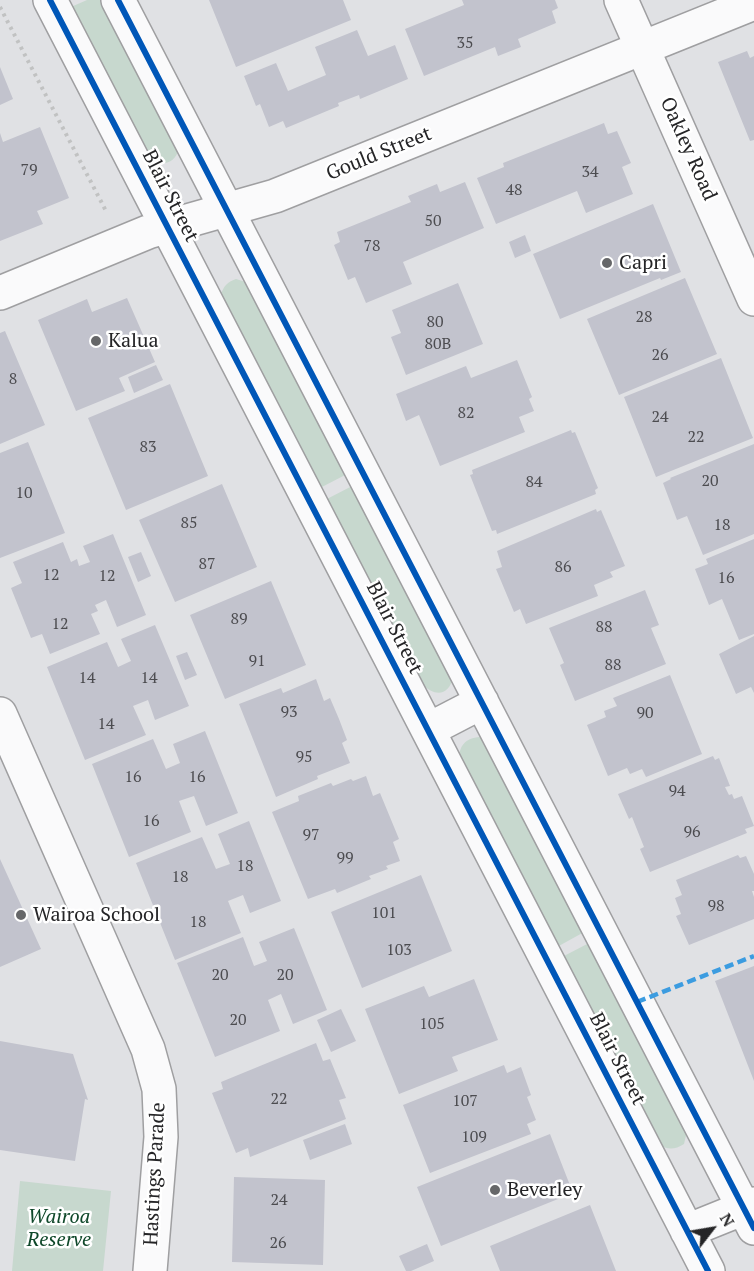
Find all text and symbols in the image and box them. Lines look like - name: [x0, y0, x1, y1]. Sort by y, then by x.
- house number: 35: [456, 33, 474, 53]
- street label: Oakley Road: [655, 94, 721, 204]
- street label: Gould Street: [323, 122, 435, 186]
- street label: Blair Street: [137, 146, 203, 246]
- house number: 79: [20, 160, 38, 180]
- house number: 34: [581, 162, 599, 182]
- house number: 48: [505, 180, 523, 200]
- house number: 50: [424, 211, 442, 231]
- house number: 78: [363, 236, 381, 256]
- place label: Capri: [619, 251, 667, 275]
- marker: Capri: [600, 256, 614, 270]
- house number: 28: [635, 307, 653, 327]
- house number: 80: [426, 312, 444, 332]
- place label: Kalua: [108, 329, 159, 353]
- marker: Kalua: [89, 334, 103, 348]
- house number: 80B: [425, 334, 451, 354]
- house number: 26: [651, 345, 669, 365]
- house number: 8: [9, 369, 17, 389]
- house number: 82: [457, 403, 475, 423]
- house number: 24: [651, 407, 669, 427]
- house number: 22: [687, 427, 705, 447]
- house number: 83: [139, 437, 157, 457]
- house number: 20: [701, 471, 719, 491]
- house number: 84: [525, 472, 543, 492]
- house number: 10: [15, 483, 33, 503]
- house number: 85: [180, 513, 198, 533]
- house number: 18: [713, 515, 731, 535]
- house number: 87: [198, 554, 216, 574]
- house number: 86: [554, 557, 572, 577]
- house number: 12: [42, 565, 60, 585]
- house number: 12: [98, 566, 116, 586]
- house number: 16: [717, 568, 735, 588]
- street label: Blair Street: [361, 578, 427, 678]
- house number: 89: [230, 609, 248, 629]
- house number: 12: [51, 614, 69, 634]
- house number: 88: [595, 617, 613, 637]
- house number: 91: [248, 651, 266, 671]
- house number: 88: [604, 655, 622, 675]
- house number: 14: [78, 668, 96, 688]
- house number: 14: [140, 668, 158, 688]
- house number: 93: [280, 702, 298, 722]
- house number: 90: [636, 703, 654, 723]
- house number: 14: [97, 714, 115, 734]
- house number: 95: [295, 747, 313, 767]
- house number: 16: [124, 767, 142, 787]
- house number: 16: [188, 767, 206, 787]
- house number: 94: [668, 781, 686, 801]
- house number: 16: [142, 811, 160, 831]
- house number: 96: [683, 822, 701, 842]
- house number: 97: [302, 825, 320, 845]
- house number: 99: [336, 848, 354, 868]
- house number: 18: [236, 856, 254, 876]
- house number: 18: [171, 867, 189, 887]
- house number: 98: [707, 896, 725, 916]
- place label: Wairoa School: [33, 903, 160, 927]
- house number: 101: [371, 903, 397, 923]
- marker: Wairoa School: [14, 908, 28, 922]
- house number: 18: [189, 912, 207, 932]
- house number: 103: [386, 940, 412, 960]
- house number: 20: [211, 965, 229, 985]
- house number: 20: [276, 965, 294, 985]
- street label: Blair Street: [584, 1009, 650, 1109]
- house number: 20: [229, 1010, 247, 1030]
- house number: 105: [419, 1014, 445, 1034]
- house number: 22: [270, 1089, 288, 1109]
- house number: 107: [452, 1091, 478, 1111]
- street label: Hastings Parade: [139, 1102, 171, 1246]
- house number: 109: [461, 1127, 487, 1147]
- place label: Beverley: [507, 1178, 582, 1202]
- marker: Beverley: [488, 1183, 502, 1197]
- house number: 24: [270, 1190, 288, 1210]
- north arrow: [682, 1199, 742, 1259]
- park label: Wairoa Reserve: [27, 1205, 91, 1252]
- text: N: [715, 1209, 740, 1231]
- house number: 26: [269, 1233, 287, 1253]

